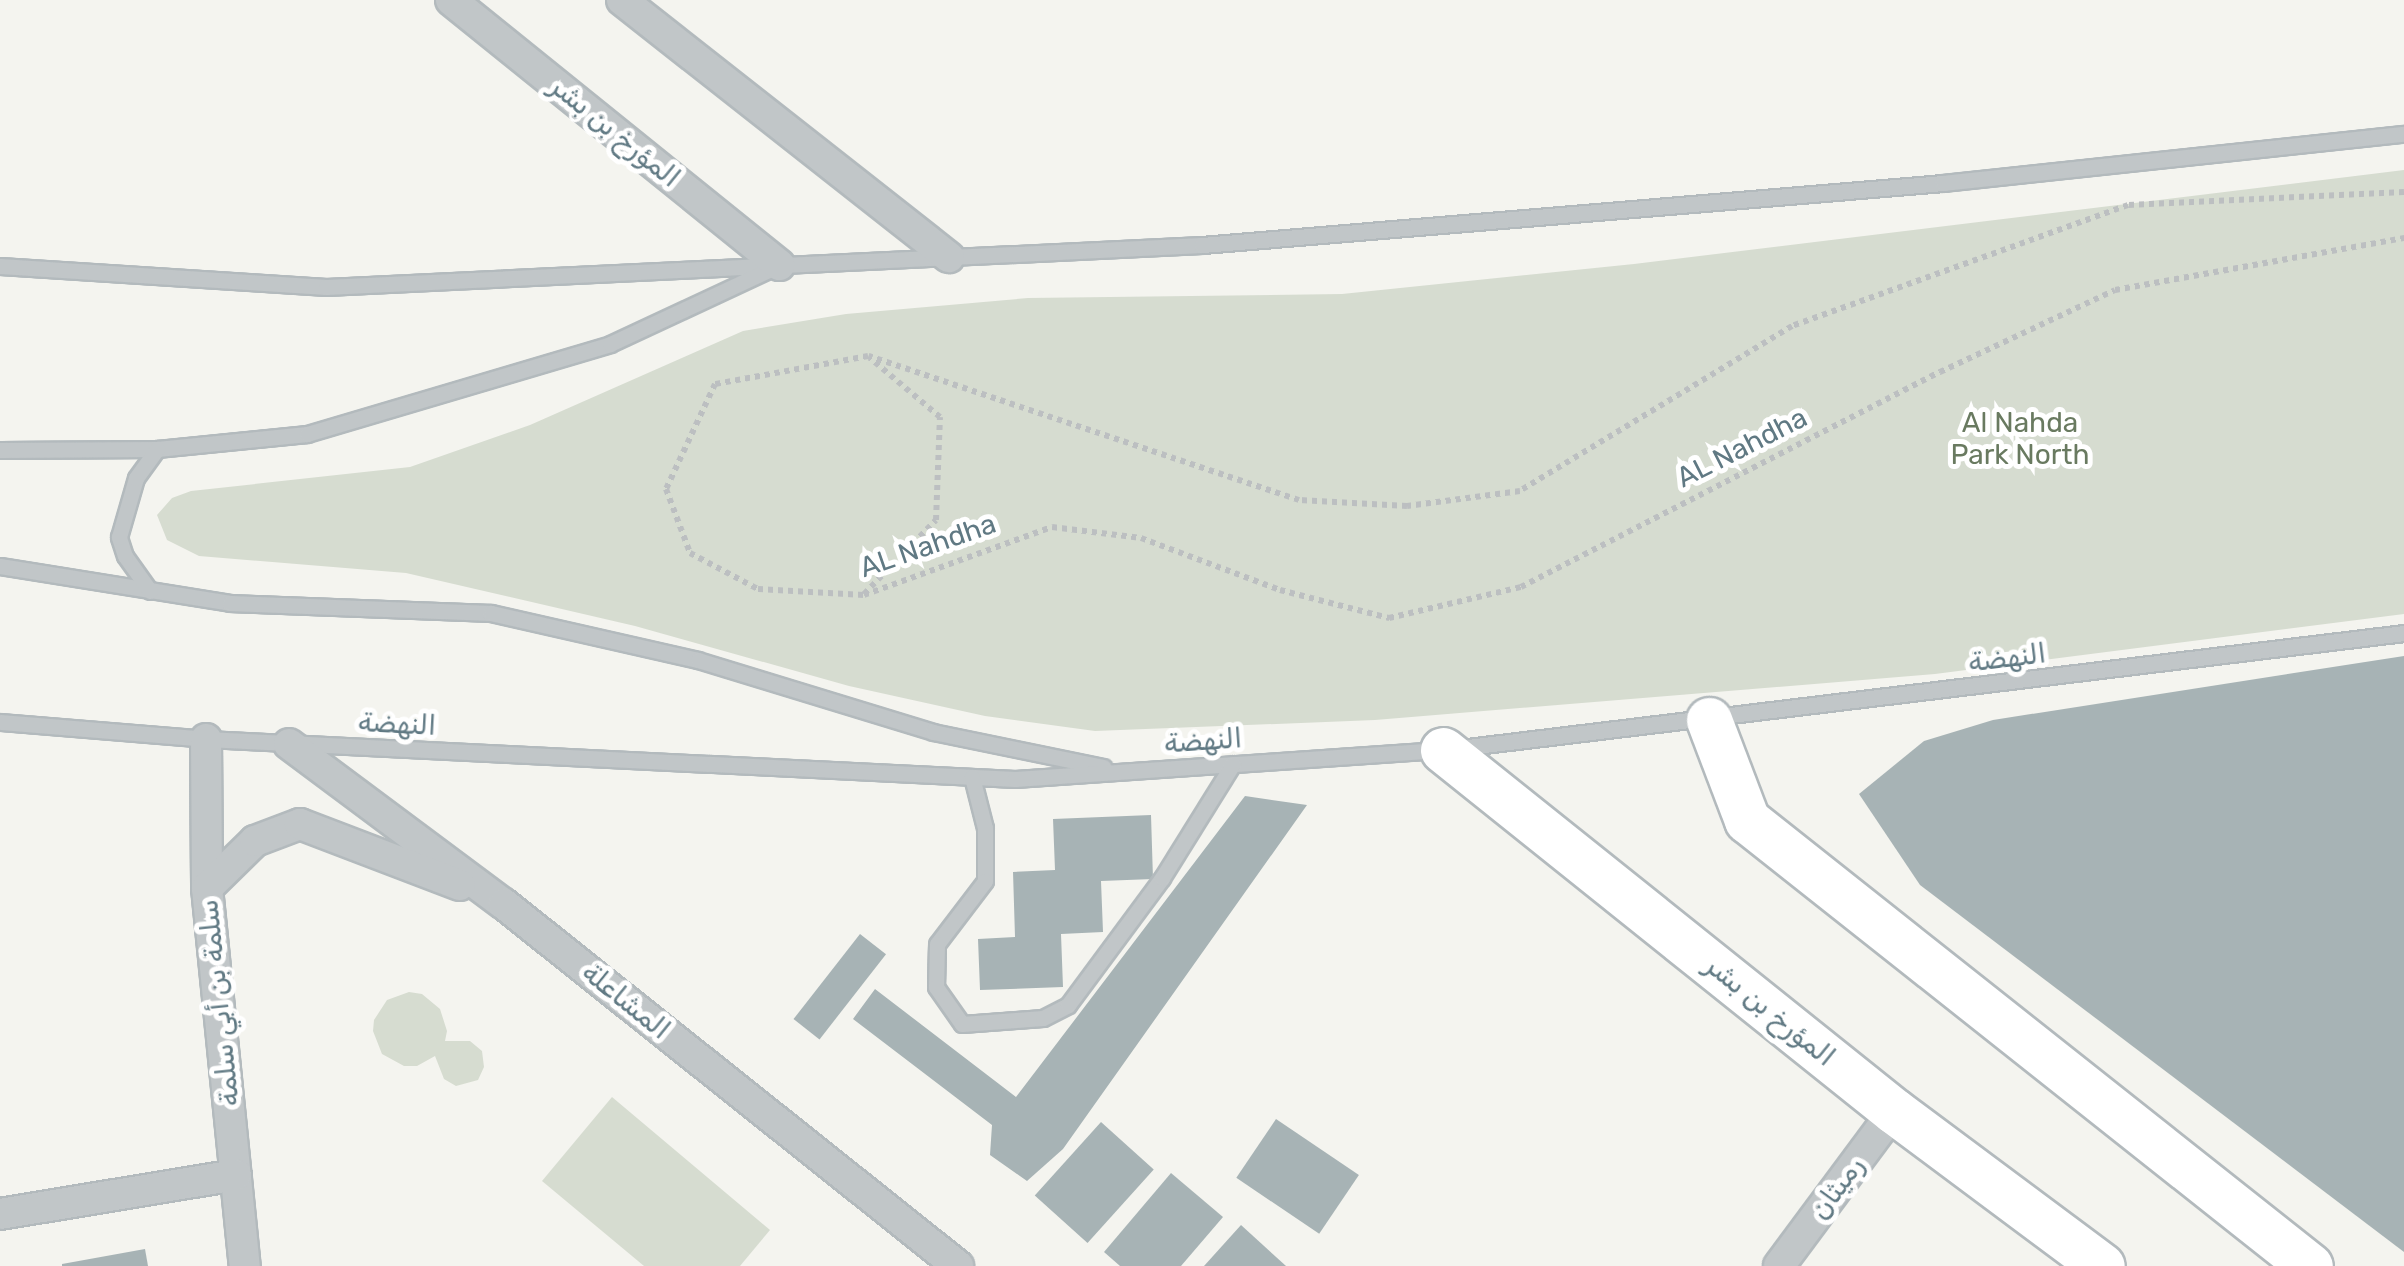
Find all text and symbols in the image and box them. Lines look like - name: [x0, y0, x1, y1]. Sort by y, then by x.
- street label: المؤرخ بن بشر: [543, 69, 687, 195]
- street label: AL Nahdha: [1671, 401, 1813, 495]
- park label: Al Nahda Park North: [1950, 406, 2090, 472]
- street label: AL Nahdha: [855, 507, 1001, 585]
- street label: النهضة: [1966, 637, 2048, 679]
- street label: النهضة: [357, 705, 437, 743]
- street label: النهضة: [1163, 722, 1243, 760]
- street label: سلمة بن أبي سلمة: [191, 898, 247, 1108]
- street label: المؤرخ بن بشر: [1698, 948, 1842, 1074]
- street label: المشاعلة: [575, 955, 677, 1047]
- street label: رميثان: [1803, 1150, 1871, 1226]

